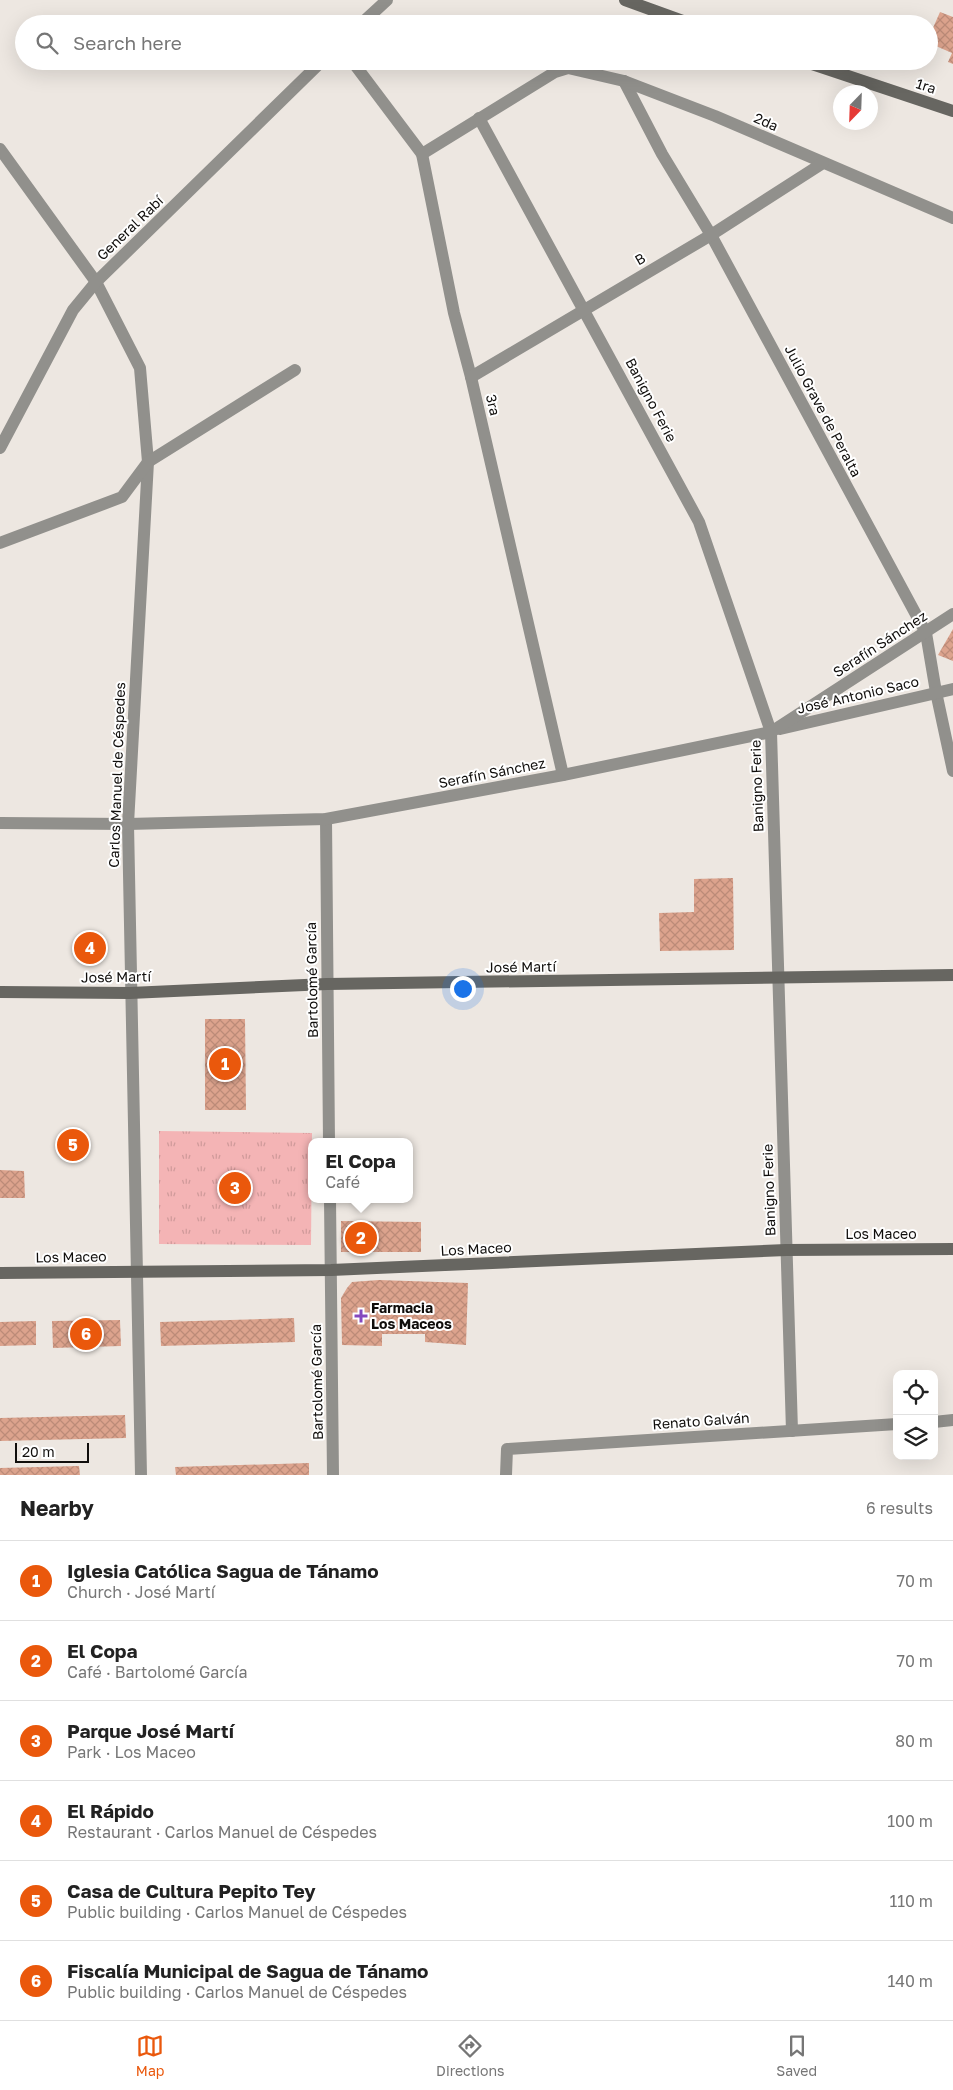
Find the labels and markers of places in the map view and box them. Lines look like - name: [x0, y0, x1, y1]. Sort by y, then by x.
- pin: 4: [74, 929, 106, 967]
- pin: 1: [209, 1045, 241, 1083]
- pin: 5: [57, 1126, 89, 1164]
- pin: 3: [219, 1169, 251, 1207]
- pin: 2: [345, 1219, 377, 1257]
- place label: Farmacia Los Maceos: [371, 1299, 452, 1332]
- marker: Farmacia Los Maceos: [355, 1310, 367, 1322]
- pin: 6: [70, 1315, 102, 1353]

